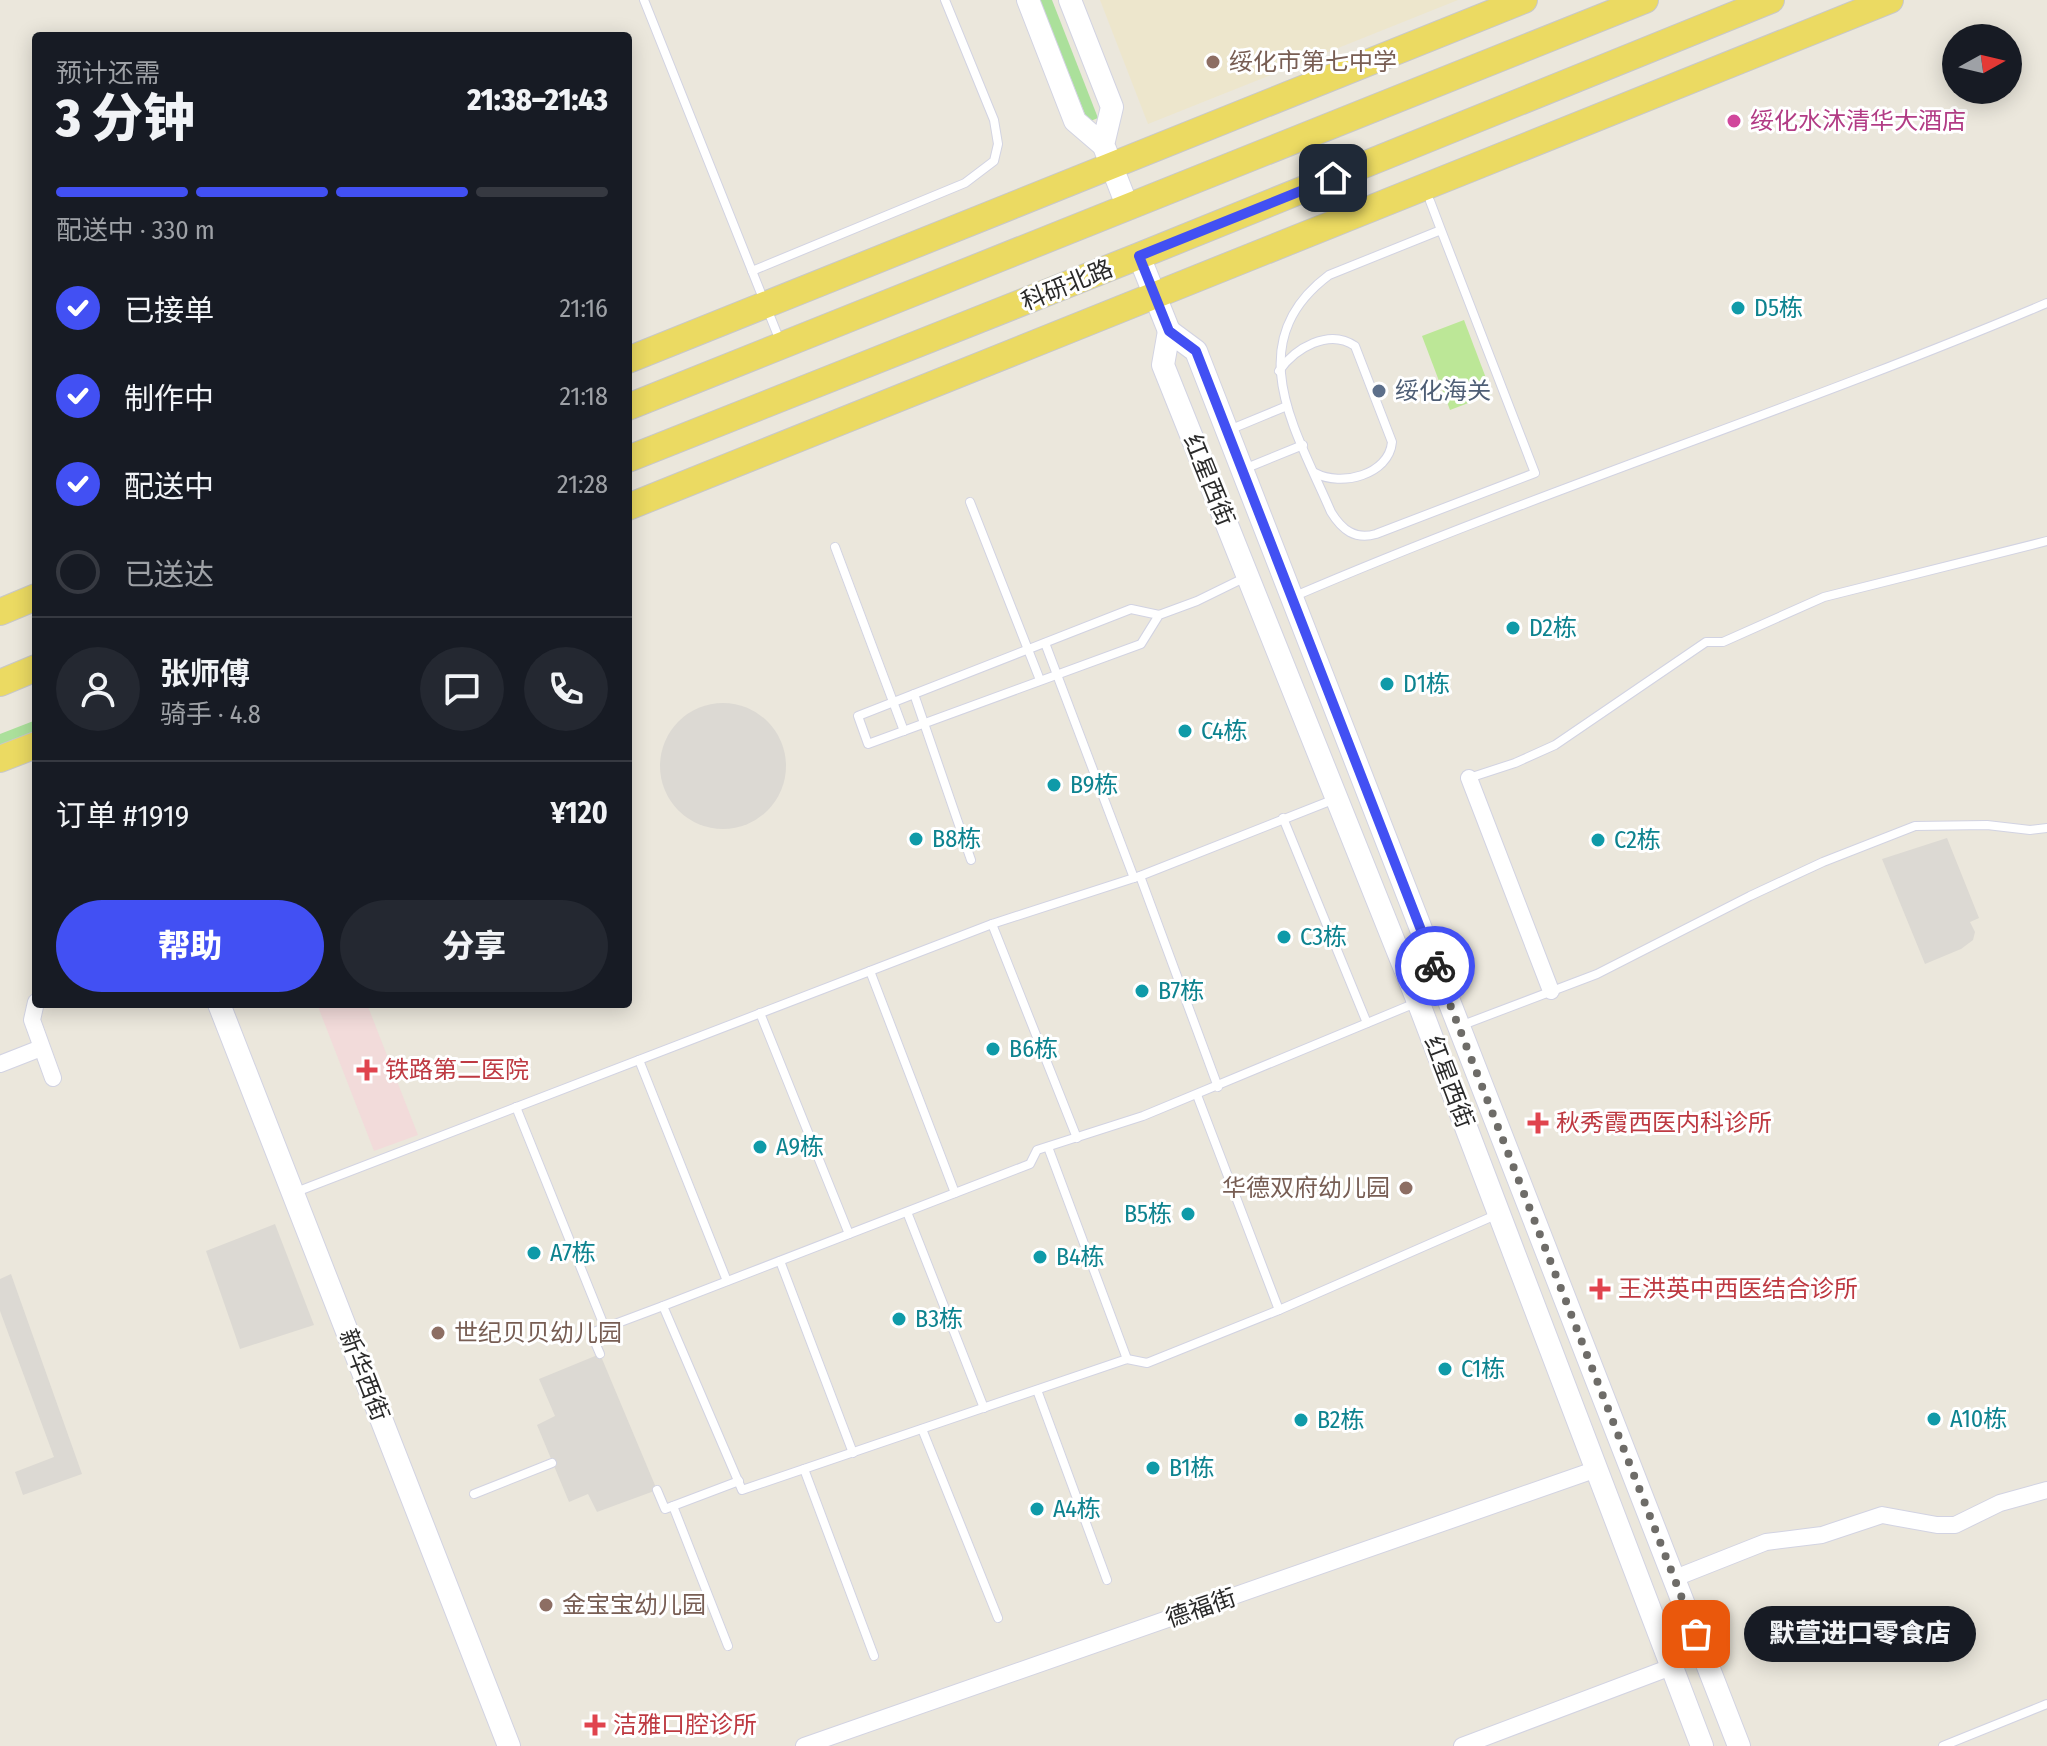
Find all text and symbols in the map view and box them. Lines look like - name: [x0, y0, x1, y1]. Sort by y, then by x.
- north arrow: [1942, 24, 2022, 104]
- map controls: [1942, 24, 2022, 104]
- place label: 绥化市第七中学: [1229, 48, 1397, 76]
- marker: 绥化市第七中学: [1204, 53, 1222, 71]
- text: 预计还需: [56, 58, 160, 89]
- text: 21:38–21:43: [467, 82, 608, 118]
- text: 3 分钟: [56, 87, 195, 150]
- place label: 绥化水沐清华大酒店: [1750, 107, 1966, 135]
- marker: 绥化水沐清华大酒店: [1725, 112, 1743, 130]
- pin: [1299, 144, 1367, 212]
- icon: home: [1311, 156, 1355, 200]
- text: 配送中 · 330 m: [56, 215, 215, 246]
- street label: 科研北路: [1017, 254, 1117, 316]
- icon: check: [56, 286, 100, 330]
- text: 已接单: [124, 293, 214, 329]
- text: 21:16: [559, 293, 608, 324]
- place label: D5栋: [1754, 294, 1803, 322]
- marker: D5栋: [1729, 299, 1747, 317]
- icon: check: [56, 374, 100, 418]
- place label: 绥化海关: [1395, 377, 1491, 405]
- text: 制作中: [124, 381, 214, 417]
- text: 21:18: [559, 381, 608, 412]
- marker: 绥化海关: [1370, 382, 1388, 400]
- street label: 红星西街: [1178, 430, 1240, 530]
- icon: check: [56, 462, 100, 506]
- text: 配送中: [124, 469, 214, 505]
- text: 21:28: [557, 469, 608, 500]
- text: 已送达: [124, 557, 214, 593]
- place label: D2栋: [1529, 614, 1577, 642]
- marker: D2栋: [1504, 619, 1522, 637]
- button: person: [56, 647, 140, 731]
- button: chat: [420, 647, 504, 731]
- button: phone: [524, 647, 608, 731]
- text: 张师傅: [160, 656, 250, 692]
- place label: D1栋: [1403, 670, 1450, 698]
- marker: D1栋: [1378, 675, 1396, 693]
- text: 骑手 · 4.8: [160, 699, 261, 730]
- place label: C4栋: [1201, 717, 1248, 745]
- marker: C4栋: [1176, 722, 1194, 740]
- place label: B9栋: [1070, 771, 1118, 799]
- marker: B9栋: [1045, 776, 1063, 794]
- text: ¥120: [550, 795, 608, 831]
- text: 订单 #1919: [56, 798, 189, 834]
- place label: B8栋: [932, 825, 981, 853]
- place label: C2栋: [1614, 826, 1661, 854]
- marker: B8栋: [907, 830, 925, 848]
- marker: C2栋: [1589, 831, 1607, 849]
- button: 帮助: [56, 900, 324, 992]
- button: 分享: [340, 900, 608, 992]
- place label: C3栋: [1300, 923, 1347, 951]
- courier: [1395, 926, 1475, 1006]
- marker: C3栋: [1275, 928, 1293, 946]
- icon: bike: [1413, 944, 1457, 988]
- place label: B7栋: [1158, 977, 1204, 1005]
- marker: B7栋: [1133, 982, 1151, 1000]
- street label: 红星西街: [1419, 1032, 1479, 1132]
- place label: B6栋: [1009, 1035, 1058, 1063]
- marker: B6栋: [984, 1040, 1002, 1058]
- place label: 铁路第二医院: [385, 1056, 529, 1084]
- marker: 铁路第二医院: [356, 1059, 378, 1081]
- place label: 秋秀霞西医内科诊所: [1556, 1109, 1772, 1137]
- marker: 秋秀霞西医内科诊所: [1527, 1112, 1549, 1134]
- place label: A9栋: [776, 1133, 824, 1161]
- marker: A9栋: [751, 1138, 769, 1156]
- place label: 华德双府幼儿园: [1222, 1174, 1390, 1202]
- marker: 华德双府幼儿园: [1397, 1179, 1415, 1197]
- place label: B5栋: [1124, 1200, 1172, 1228]
- marker: B5栋: [1179, 1205, 1197, 1223]
- place label: A7栋: [550, 1239, 596, 1267]
- place label: B4栋: [1056, 1243, 1105, 1271]
- marker: A7栋: [525, 1244, 543, 1262]
- marker: B4栋: [1031, 1248, 1049, 1266]
- place label: 王洪英中西医结合诊所: [1618, 1275, 1858, 1303]
- marker: 王洪英中西医结合诊所: [1589, 1278, 1611, 1300]
- place label: B3栋: [915, 1305, 963, 1333]
- marker: B3栋: [890, 1310, 908, 1328]
- place label: 世纪贝贝幼儿园: [454, 1319, 622, 1347]
- marker: 世纪贝贝幼儿园: [429, 1324, 447, 1342]
- street label: 新华西街: [334, 1325, 394, 1425]
- place label: C1栋: [1461, 1355, 1505, 1383]
- marker: C1栋: [1436, 1360, 1454, 1378]
- place label: A10栋: [1950, 1405, 2007, 1433]
- place label: B2栋: [1317, 1406, 1364, 1434]
- marker: A10栋: [1925, 1410, 1943, 1428]
- marker: B2栋: [1292, 1411, 1310, 1429]
- place label: B1栋: [1169, 1454, 1215, 1482]
- marker: B1栋: [1144, 1459, 1162, 1477]
- place label: A4栋: [1053, 1495, 1101, 1523]
- marker: A4栋: [1028, 1500, 1046, 1518]
- street label: 德福街: [1162, 1583, 1240, 1633]
- place label: 金宝宝幼儿园: [562, 1591, 706, 1619]
- marker: 金宝宝幼儿园: [537, 1596, 555, 1614]
- pin: [1662, 1600, 1730, 1668]
- callout: 默萱进口零食店: [1744, 1606, 1976, 1662]
- icon: bag: [1674, 1612, 1718, 1656]
- text: 默萱进口零食店: [1769, 1618, 1951, 1649]
- place label: 洁雅口腔诊所: [613, 1711, 757, 1739]
- marker: 洁雅口腔诊所: [584, 1714, 606, 1736]

